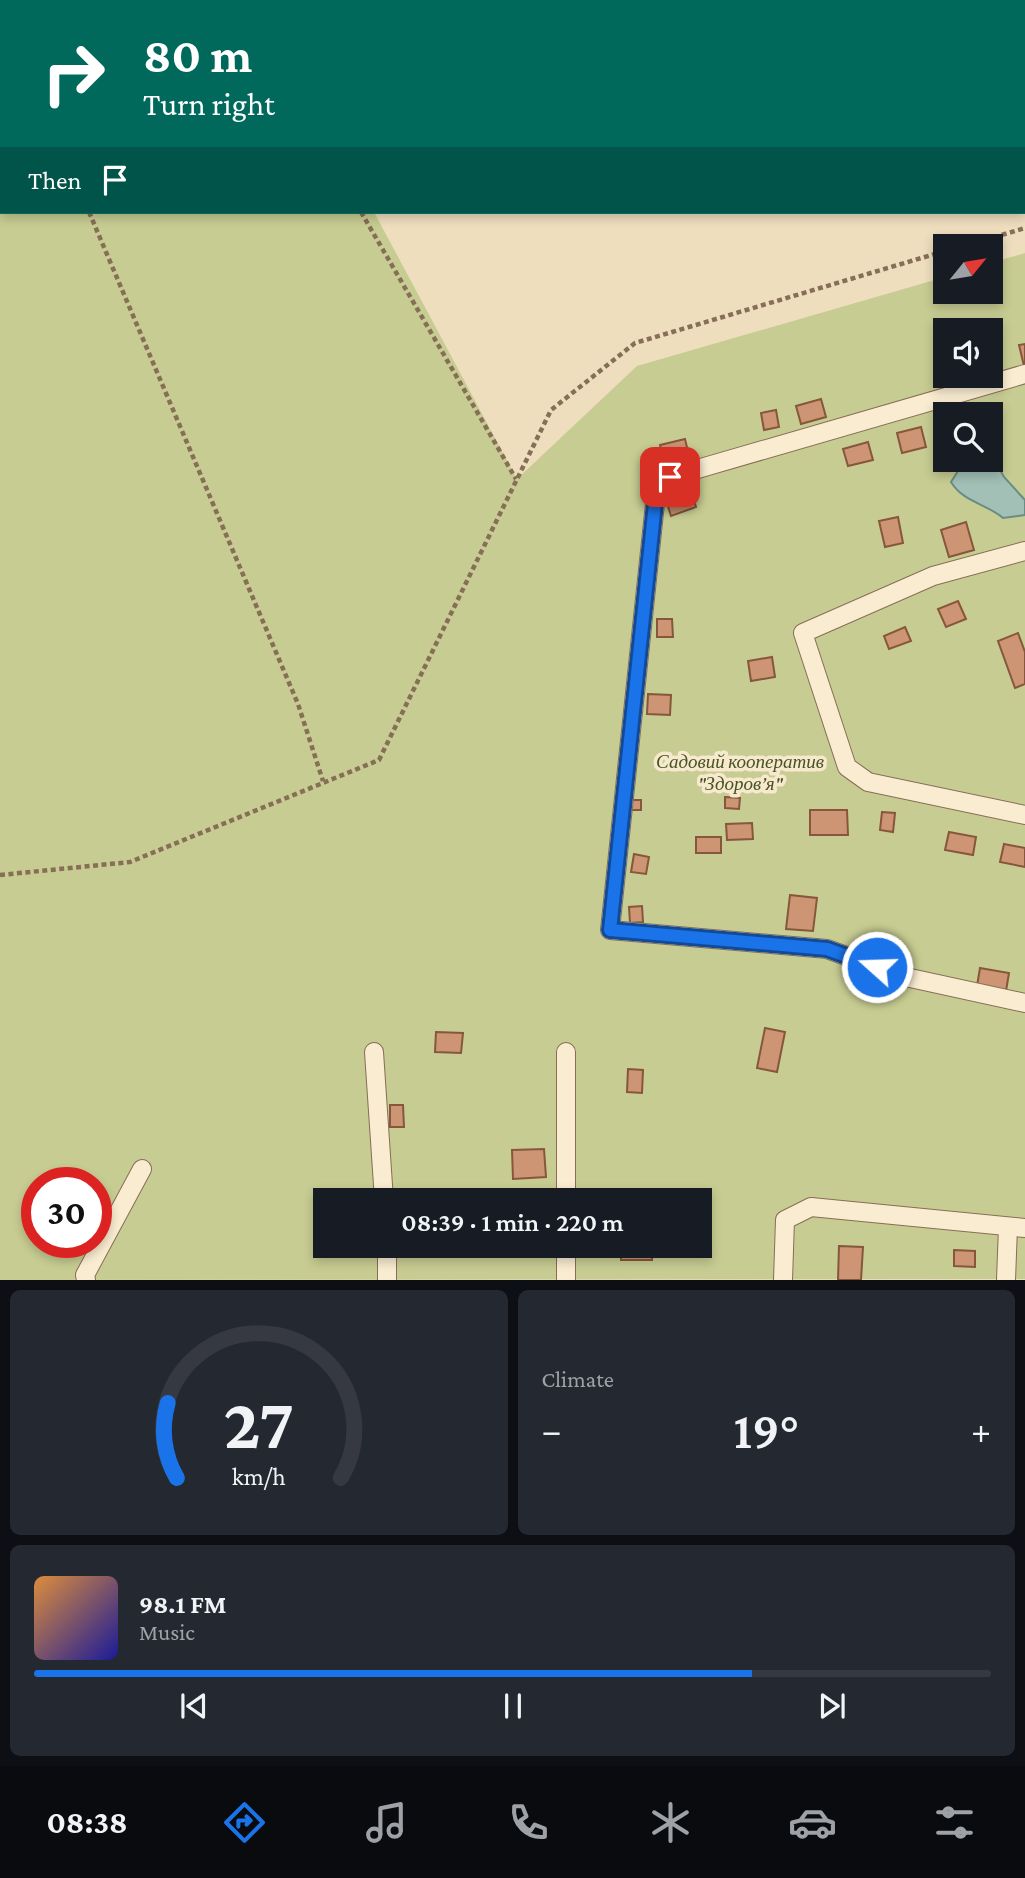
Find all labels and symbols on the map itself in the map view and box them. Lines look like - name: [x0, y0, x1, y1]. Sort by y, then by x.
- north arrow: [933, 234, 1003, 304]
- pin: [640, 447, 700, 507]
- park label: Садовий кооператив "Здоров’я": [656, 751, 824, 794]
- position arrow: [840, 930, 914, 1004]
- speed limit sign: 30: [21, 1167, 112, 1258]

